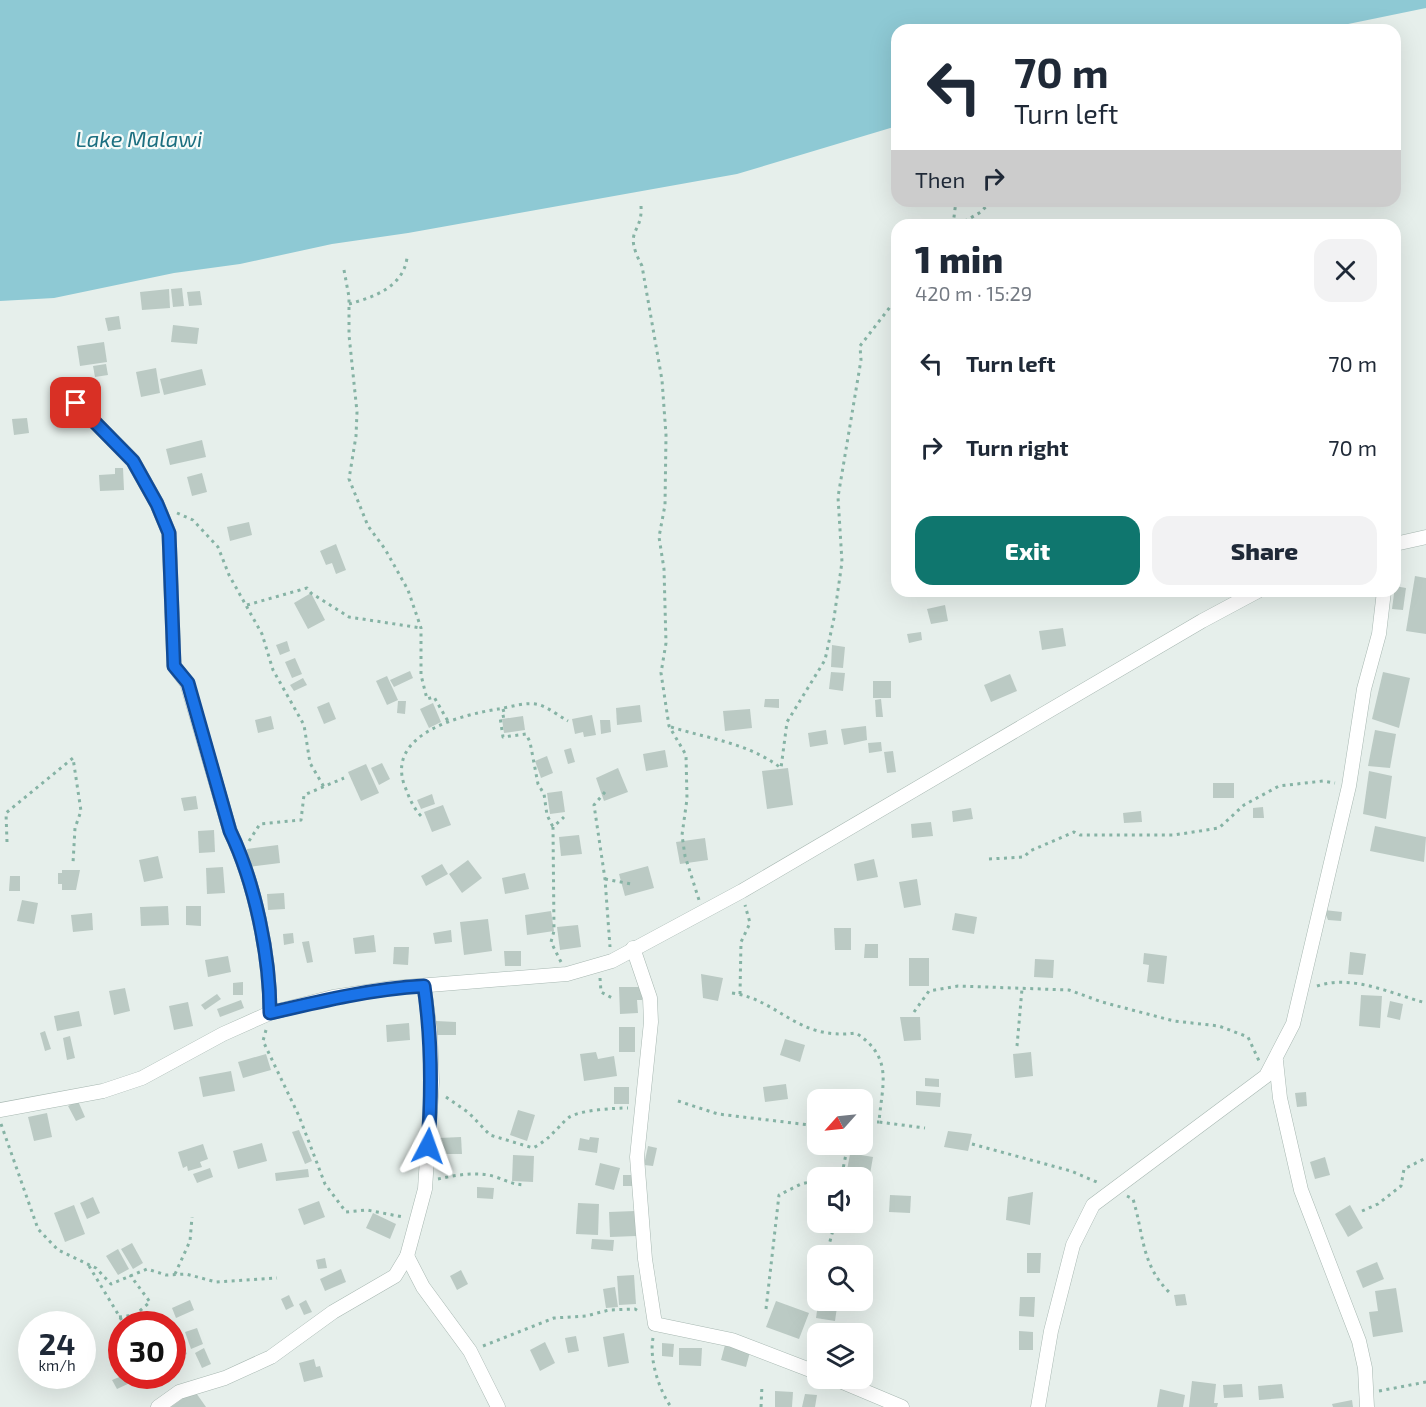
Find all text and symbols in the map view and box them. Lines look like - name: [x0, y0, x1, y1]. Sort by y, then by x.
- text: 70 m: [1014, 46, 1109, 96]
- icon: left: [915, 48, 993, 126]
- text: Turn left: [1014, 97, 1118, 129]
- water label: Lake Malawi: [76, 125, 202, 151]
- icon: right: [977, 162, 1010, 195]
- text: Then: [915, 166, 965, 192]
- text: 1 min: [915, 237, 1003, 280]
- button: close: [1314, 239, 1377, 302]
- text: 420 m · 15:29: [915, 281, 1032, 305]
- icon: left: [915, 347, 948, 380]
- text: Turn left: [966, 350, 1055, 376]
- text: 70 m: [1328, 350, 1377, 376]
- pin: [50, 377, 101, 428]
- icon: arrive: [59, 386, 92, 419]
- icon: right: [915, 431, 948, 464]
- text: Turn right: [966, 434, 1068, 460]
- text: 70 m: [1328, 434, 1377, 460]
- button: Exit: [915, 516, 1140, 585]
- button: Share: [1152, 516, 1377, 585]
- north arrow: [807, 1089, 873, 1155]
- map controls: [807, 1089, 873, 1389]
- position arrow: [396, 1114, 460, 1178]
- button: sound: [807, 1167, 873, 1233]
- button: search: [807, 1245, 873, 1311]
- speed limit sign: 30: [108, 1311, 186, 1389]
- button: layers: [807, 1323, 873, 1389]
- text: 24: [39, 1325, 75, 1361]
- text: km/h: [38, 1356, 76, 1374]

